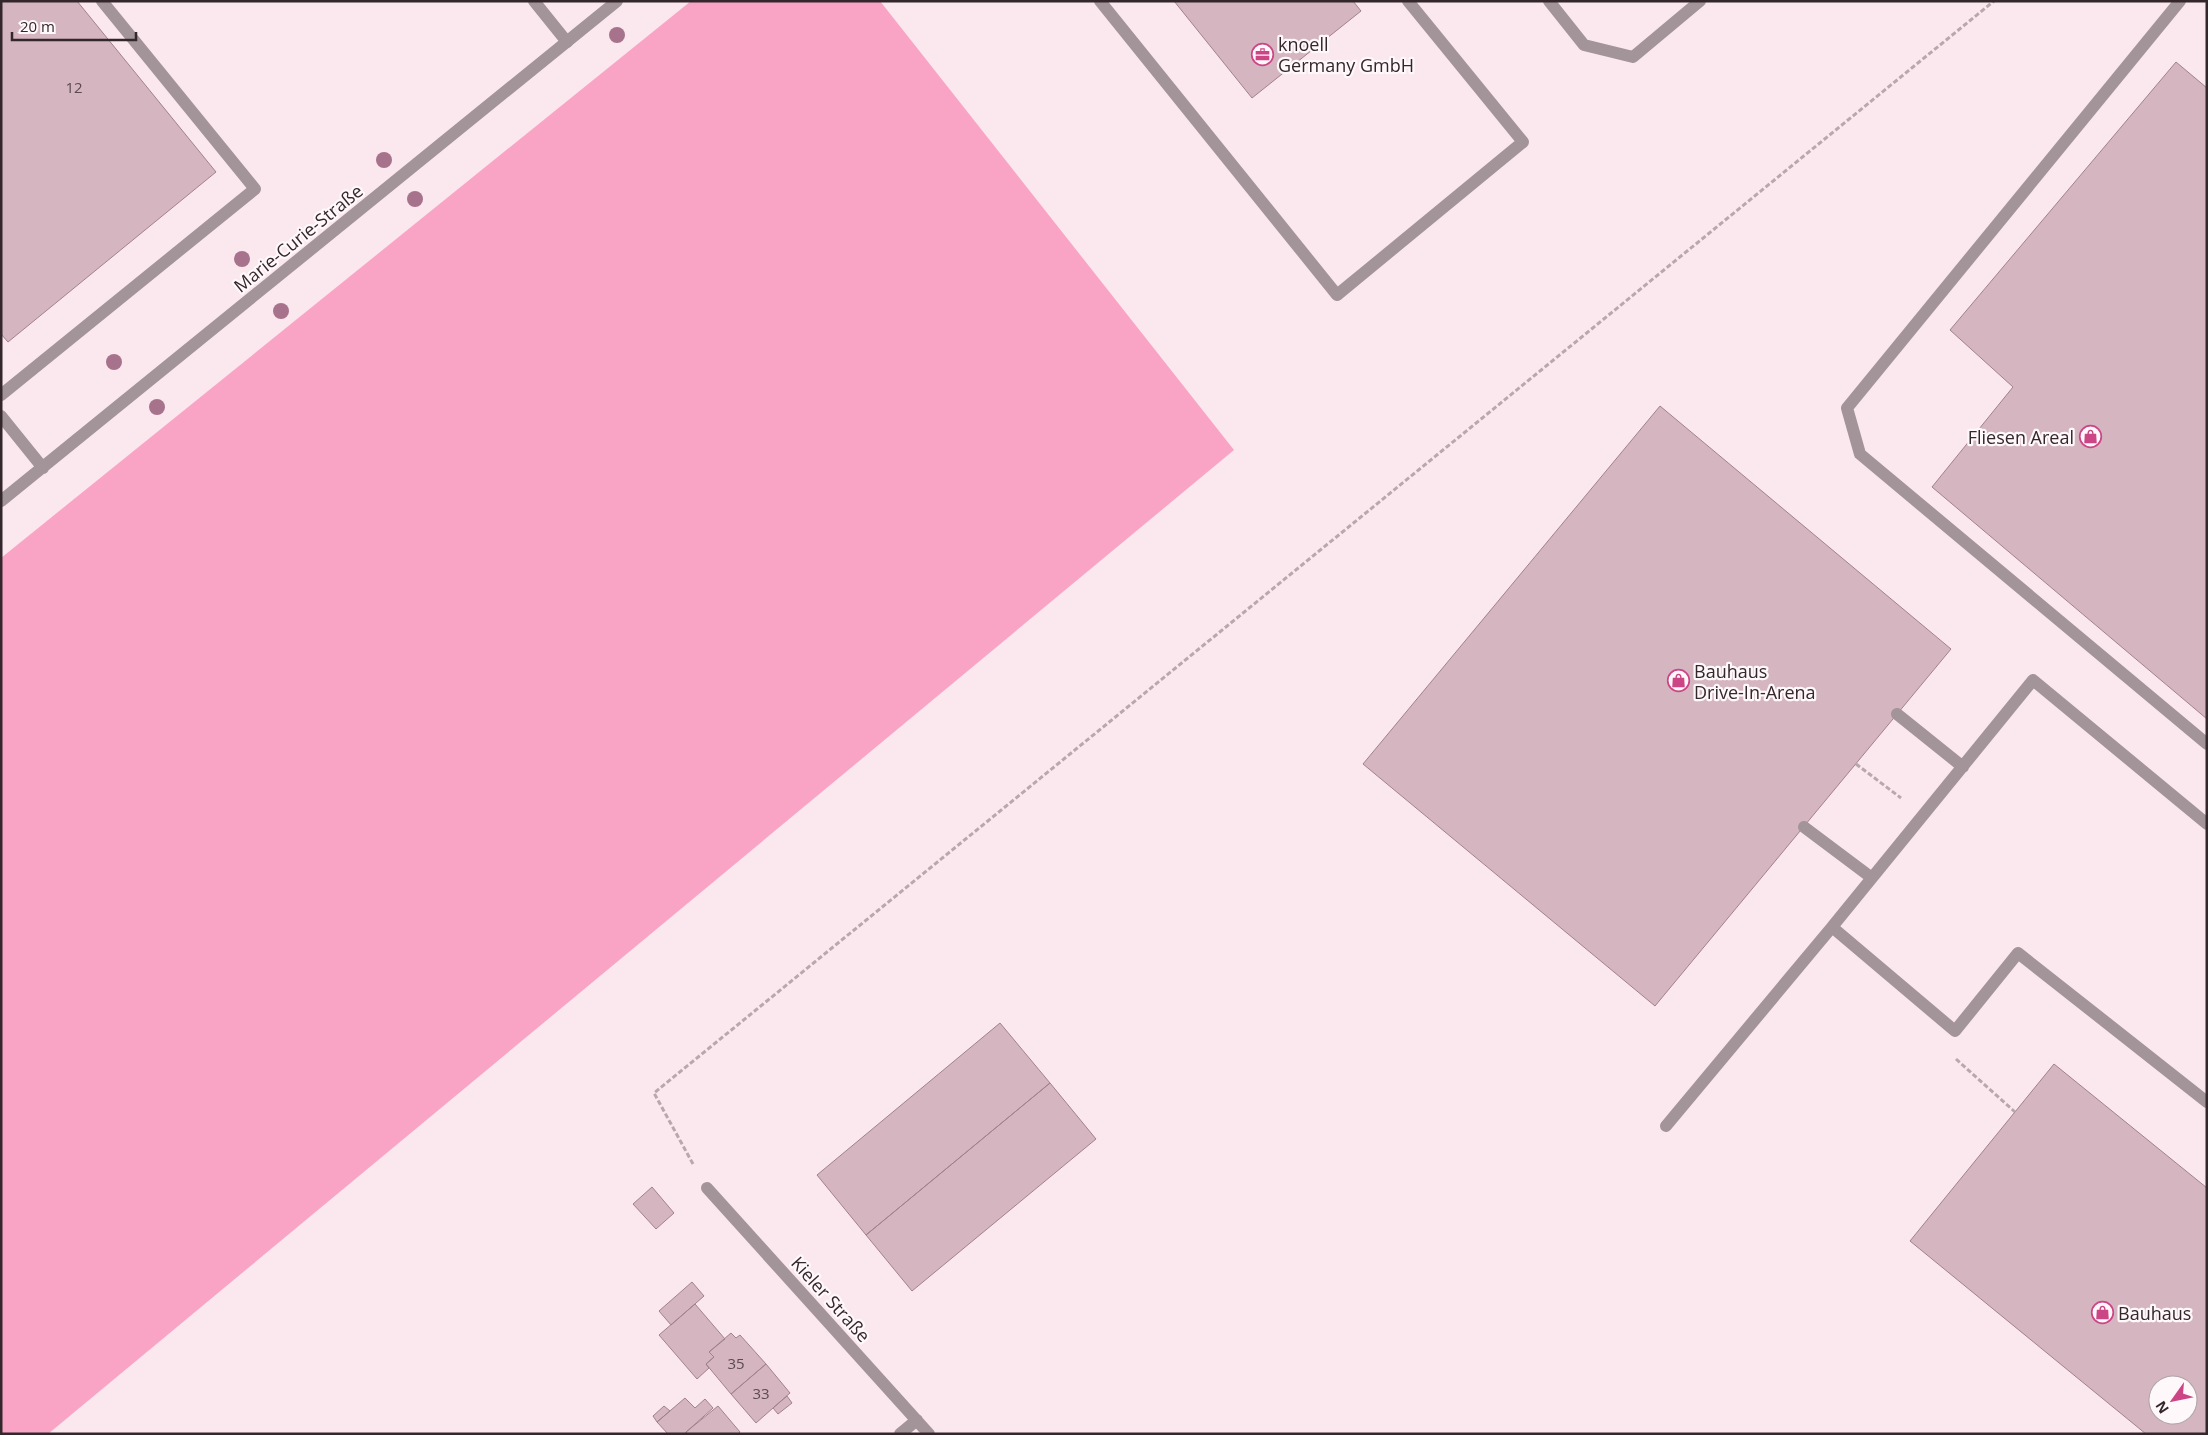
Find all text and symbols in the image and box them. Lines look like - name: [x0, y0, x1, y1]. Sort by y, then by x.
- scale bar: [12, 10, 136, 42]
- text: 20 m: [20, 16, 55, 36]
- place label: knoell Germany GmbH: [1278, 32, 1414, 77]
- office icon: knoell Germany GmbH: [1250, 42, 1274, 66]
- house number: 12: [65, 77, 83, 97]
- street label: Marie-Curie-Straße: [229, 179, 367, 297]
- place label: Fliesen Areal: [1968, 425, 2074, 449]
- shop icon: Fliesen Areal: [2078, 425, 2102, 449]
- place label: Bauhaus Drive-In-Arena: [1694, 659, 1816, 704]
- shop icon: Bauhaus Drive-In-Arena: [1666, 669, 1690, 693]
- street label: Kieler Straße: [786, 1251, 876, 1347]
- shop icon: Bauhaus: [2090, 1301, 2114, 1325]
- place label: Bauhaus: [2118, 1301, 2191, 1325]
- house number: 35: [727, 1353, 745, 1373]
- north arrow: [2148, 1375, 2198, 1425]
- house number: 33: [752, 1383, 770, 1403]
- text: N: [2151, 1397, 2173, 1417]

